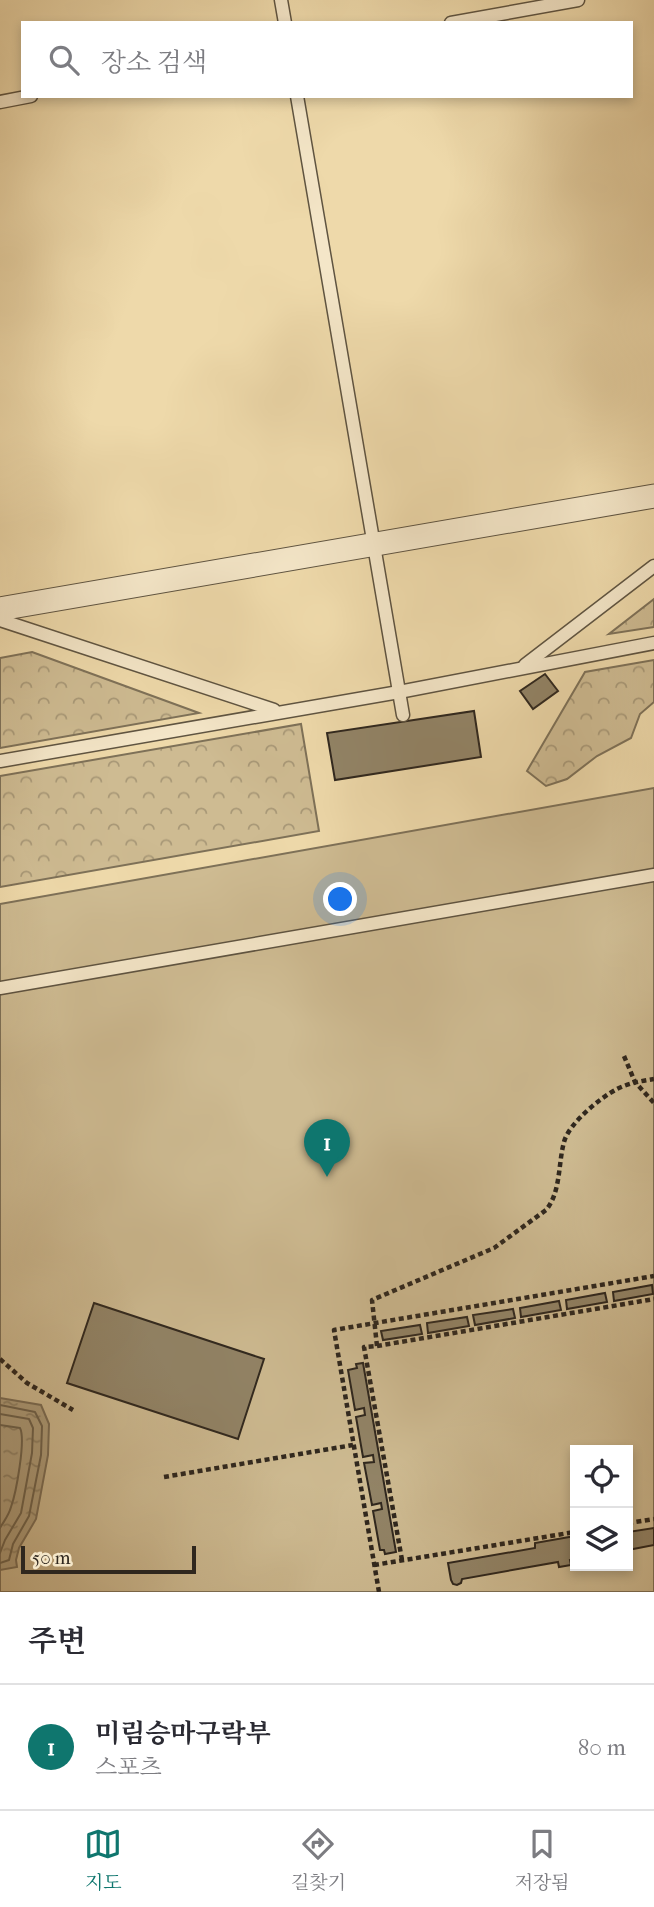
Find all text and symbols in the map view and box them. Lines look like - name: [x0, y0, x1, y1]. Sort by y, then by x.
- search box: [21, 21, 633, 98]
- icon: search: [45, 41, 83, 79]
- text: 장소 검색: [101, 47, 207, 78]
- your location: [323, 882, 357, 916]
- pin: 1: [304, 1119, 350, 1177]
- map controls: [570, 1445, 633, 1571]
- button: locate: [570, 1445, 633, 1508]
- button: layers: [570, 1508, 633, 1571]
- scale bar: [21, 1543, 196, 1575]
- text: 50 m: [32, 1547, 71, 1569]
- text: 주변: [28, 1624, 86, 1659]
- text: 미림승마구락부: [95, 1718, 271, 1749]
- text: 1: [47, 1734, 55, 1761]
- text: 80 m: [578, 1734, 626, 1761]
- text: 스포츠: [95, 1754, 162, 1781]
- tab: 지도: [84, 1825, 122, 1894]
- tab: 길찾기: [291, 1825, 346, 1894]
- tab: 저장됨: [515, 1825, 570, 1894]

